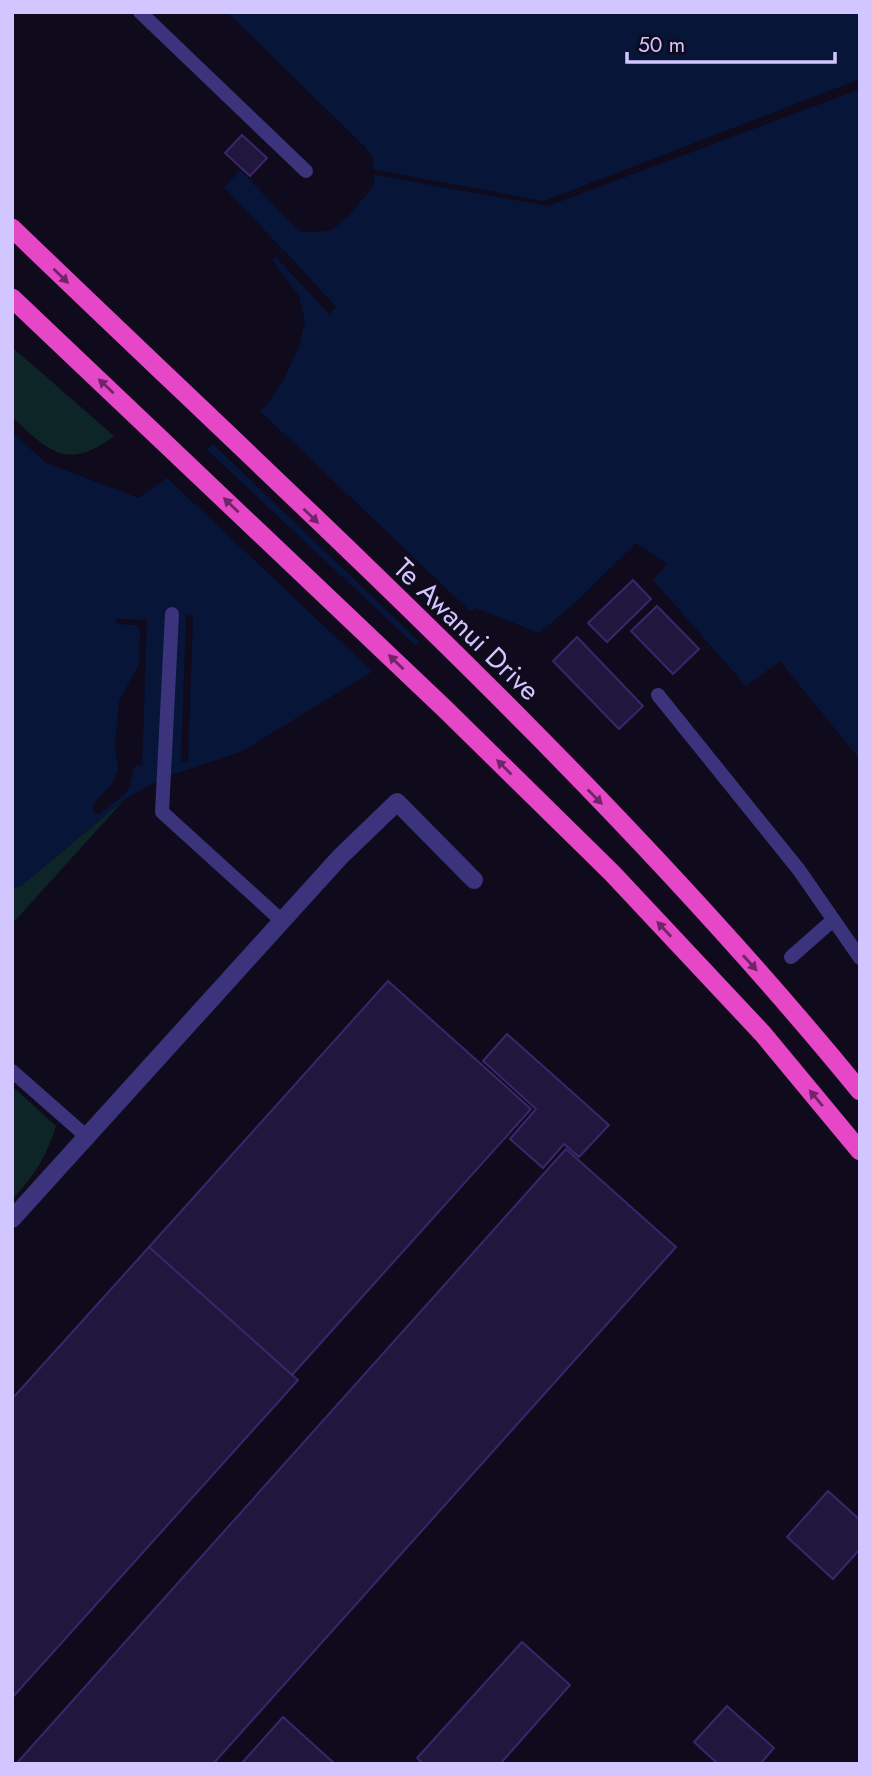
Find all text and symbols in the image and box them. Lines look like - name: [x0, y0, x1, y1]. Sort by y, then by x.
- scale bar: [627, 21, 835, 65]
- text: 50 m: [638, 30, 685, 60]
- one-way arrow: [53, 267, 70, 284]
- one-way arrow: [97, 378, 115, 394]
- one-way arrow: [223, 496, 240, 513]
- one-way arrow: [302, 508, 319, 524]
- street label: Te Awanui Drive: [384, 549, 549, 710]
- one-way arrow: [388, 654, 405, 670]
- one-way arrow: [496, 759, 513, 776]
- one-way arrow: [587, 788, 604, 805]
- one-way arrow: [657, 921, 673, 938]
- one-way arrow: [742, 954, 758, 971]
- one-way arrow: [809, 1090, 824, 1107]

